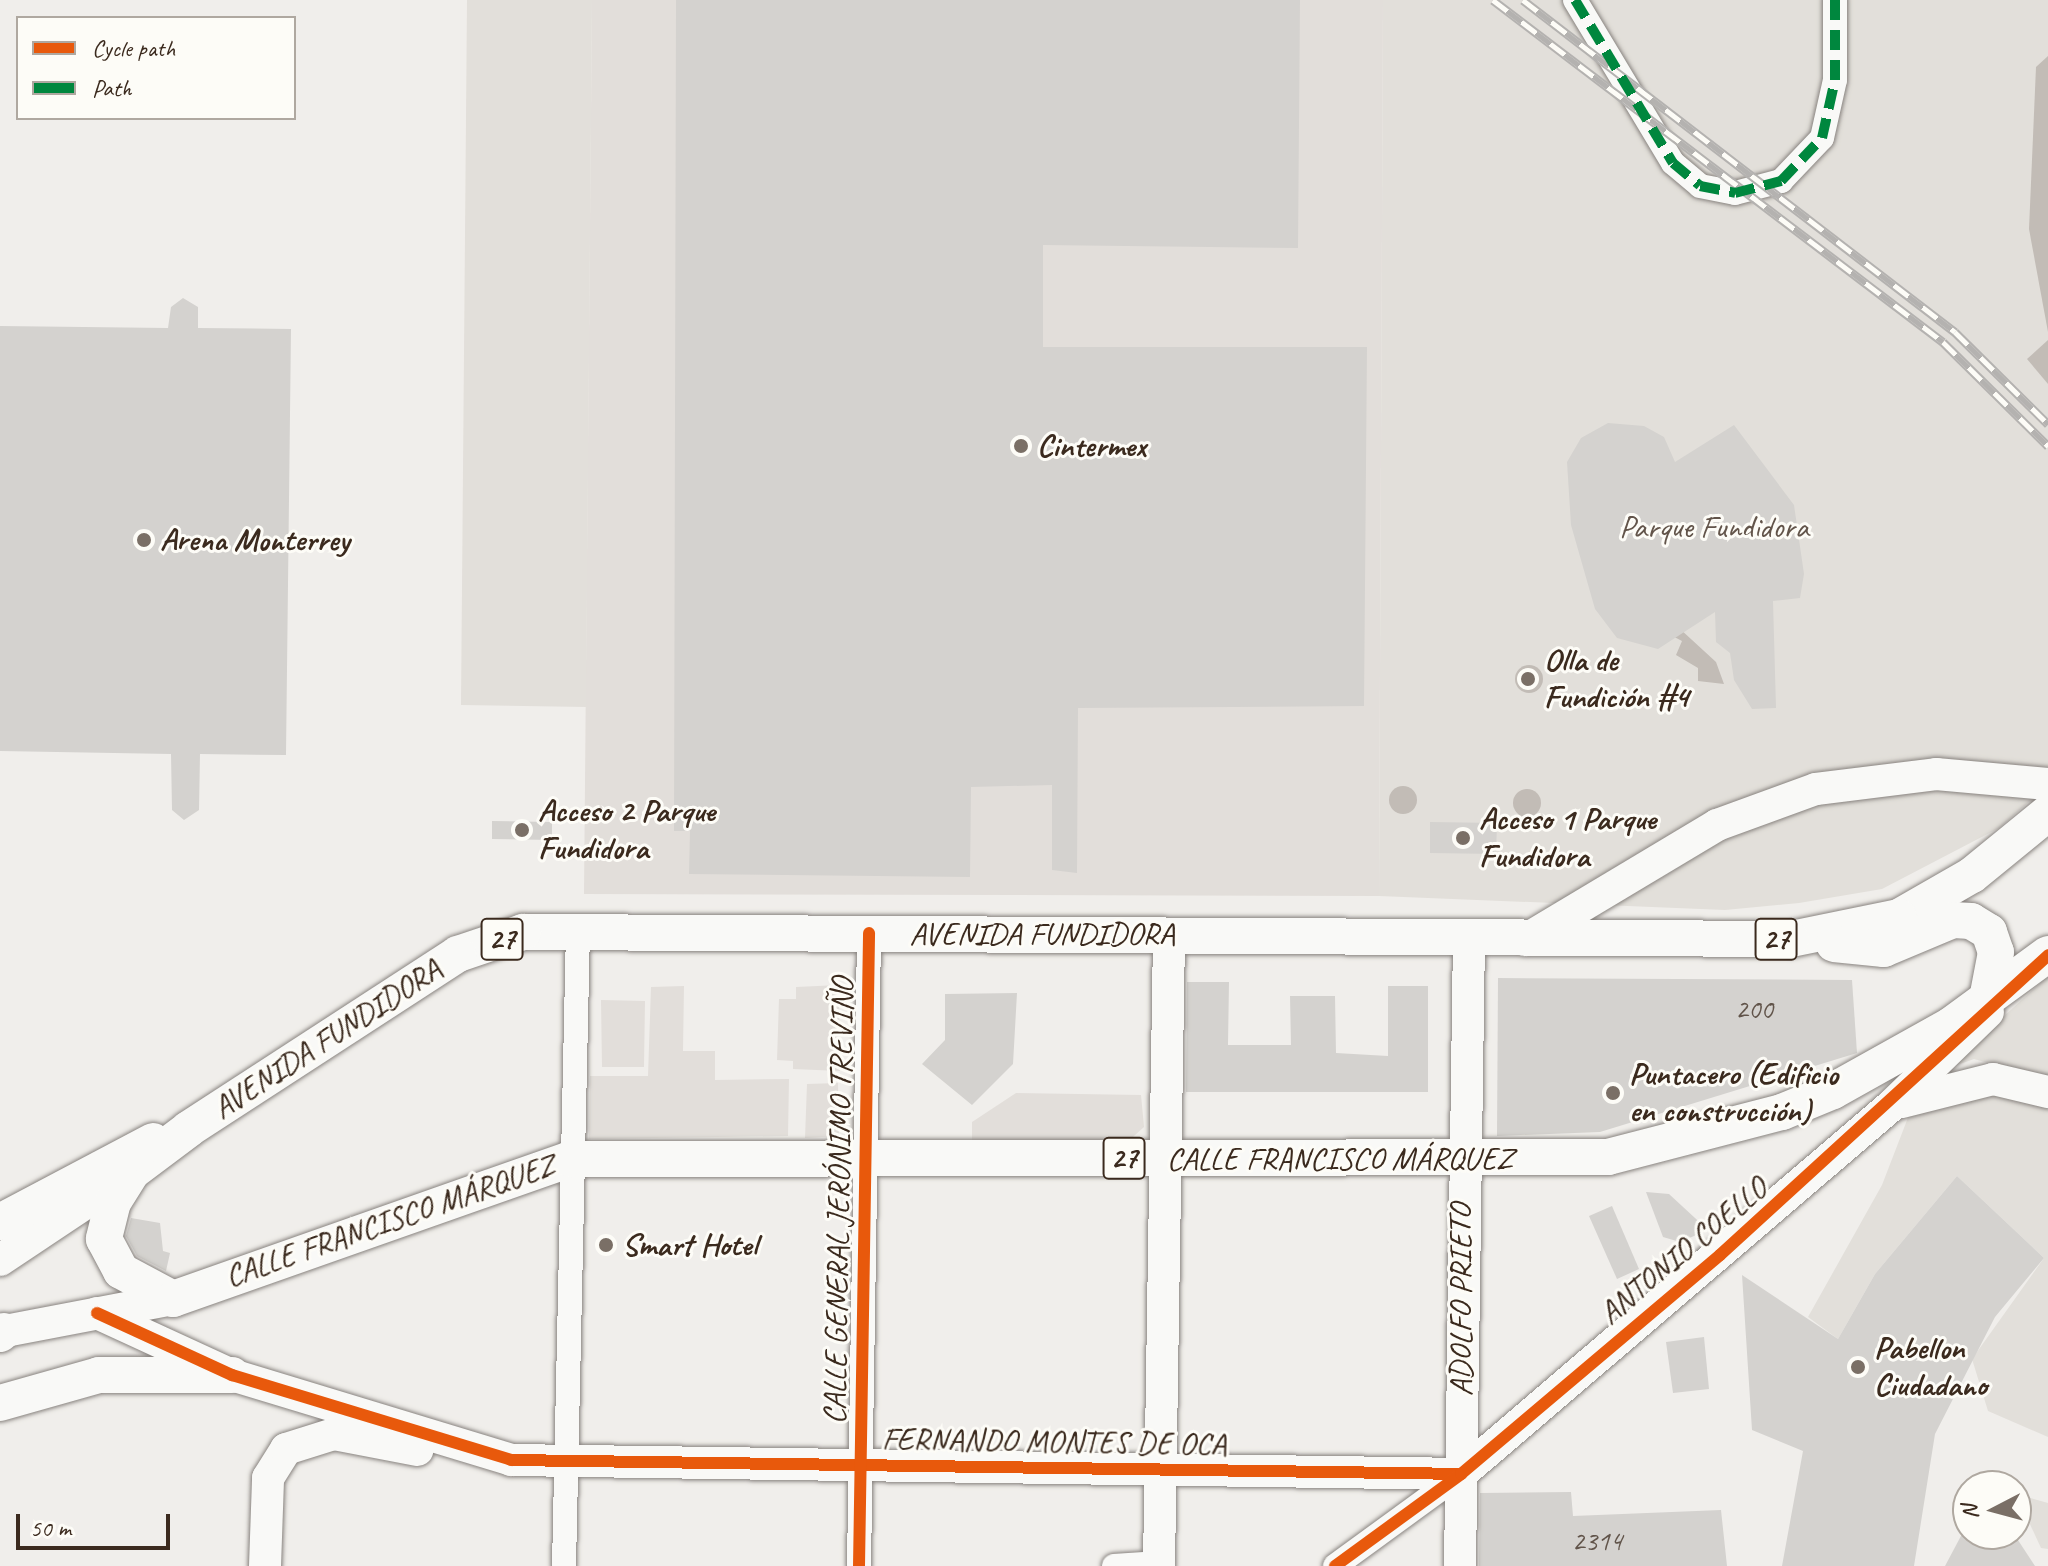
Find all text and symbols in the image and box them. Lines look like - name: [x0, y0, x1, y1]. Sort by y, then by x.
- legend: [16, 16, 296, 120]
- text: Cycle path: [92, 33, 175, 63]
- text: Path: [92, 73, 132, 103]
- place label: Cintermex: [1037, 427, 1146, 465]
- marker: Cintermex: [1012, 437, 1030, 455]
- park label: Parque Fundidora: [1619, 508, 1809, 546]
- place label: Arena Monterrey: [160, 521, 349, 559]
- marker: Arena Monterrey: [135, 531, 153, 549]
- place label: Olla de Fundición #4: [1544, 642, 1689, 717]
- marker: Olla de Fundición #4: [1519, 670, 1537, 688]
- place label: Acceso 2 Parque Fundidora: [538, 793, 715, 868]
- place label: Acceso 1 Parque Fundidora: [1479, 801, 1656, 876]
- marker: Acceso 2 Parque Fundidora: [513, 821, 531, 839]
- marker: Acceso 1 Parque Fundidora: [1454, 829, 1472, 847]
- road number: 27: [480, 913, 524, 965]
- road number: 27: [1754, 913, 1798, 965]
- street label: AVENIDA FUNDIDORA: [910, 915, 1174, 953]
- street label: AVENIDA FUNDIDORA: [206, 951, 448, 1127]
- street label: CALLE GENERAL JERÓNIMO TREVIÑO: [816, 978, 862, 1424]
- house number: 200: [1735, 992, 1773, 1026]
- place label: Puntacero (Edificio en construcción): [1629, 1056, 1838, 1131]
- marker: Puntacero (Edificio en construcción): [1604, 1084, 1622, 1102]
- road number: 27: [1102, 1132, 1146, 1184]
- street label: CALLE FRANCISCO MÁRQUEZ: [1167, 1140, 1513, 1178]
- street label: CALLE FRANCISCO MÁRQUEZ: [220, 1146, 560, 1296]
- street label: ANTONIO COELLO: [1591, 1170, 1775, 1332]
- street label: ADOLFO PRIETO: [1442, 1204, 1480, 1396]
- place label: Smart Hotel: [622, 1226, 757, 1264]
- marker: Smart Hotel: [597, 1236, 615, 1254]
- place label: Pabellon Ciudadano: [1874, 1330, 1987, 1405]
- marker: Pabellon Ciudadano: [1849, 1358, 1867, 1376]
- street label: FERNANDO MONTES DE OCA: [881, 1420, 1227, 1464]
- north arrow: [1952, 1470, 2032, 1550]
- scale bar: [20, 1498, 174, 1548]
- text: N: [1955, 1504, 1985, 1521]
- text: 50 m: [30, 1513, 71, 1543]
- house number: 2314: [1572, 1524, 1622, 1558]

